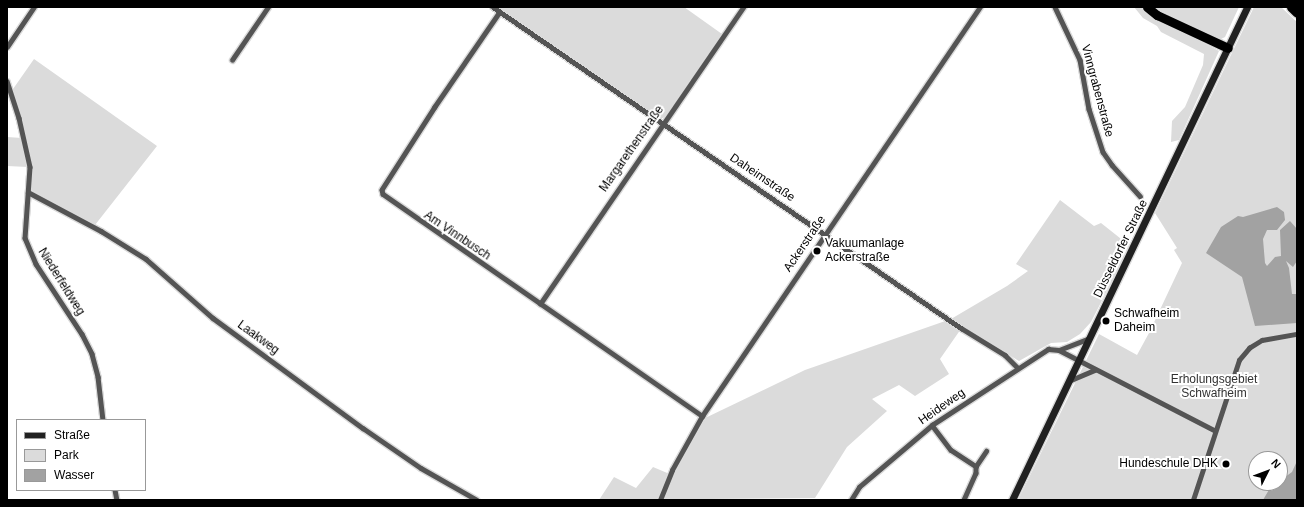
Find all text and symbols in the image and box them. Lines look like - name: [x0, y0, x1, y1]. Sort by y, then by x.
- street label: Vinngrabenstraße: [1078, 43, 1116, 139]
- street label: Margarethenstraße: [597, 103, 667, 195]
- street label: Daheimstraße: [727, 151, 797, 205]
- street label: Düsseldorfer Straße: [1091, 198, 1151, 300]
- street label: Am Vinnbusch: [421, 208, 493, 264]
- street label: Ackerstraße: [781, 213, 829, 275]
- place label: Vakuumanlage Ackerstraße: [825, 237, 904, 265]
- street label: Niederfeldweg: [35, 246, 87, 318]
- marker: Vakuumanlage Ackerstraße: [812, 246, 822, 256]
- place label: Schwafheim Daheim: [1114, 307, 1179, 335]
- marker: Schwafheim Daheim: [1101, 316, 1111, 326]
- street label: Laakweg: [234, 318, 282, 358]
- park label: Erholungsgebiet Schwafheim: [1171, 373, 1257, 401]
- street label: Heideweg: [916, 386, 968, 428]
- legend: [16, 419, 146, 491]
- text: Straße: [54, 428, 90, 442]
- text: Park: [54, 448, 79, 462]
- north arrow: [1248, 451, 1288, 491]
- place label: Hundeschule DHK: [1119, 457, 1218, 471]
- text: N: [1269, 457, 1283, 471]
- marker: Hundeschule DHK: [1221, 459, 1231, 469]
- text: Wasser: [54, 468, 94, 482]

